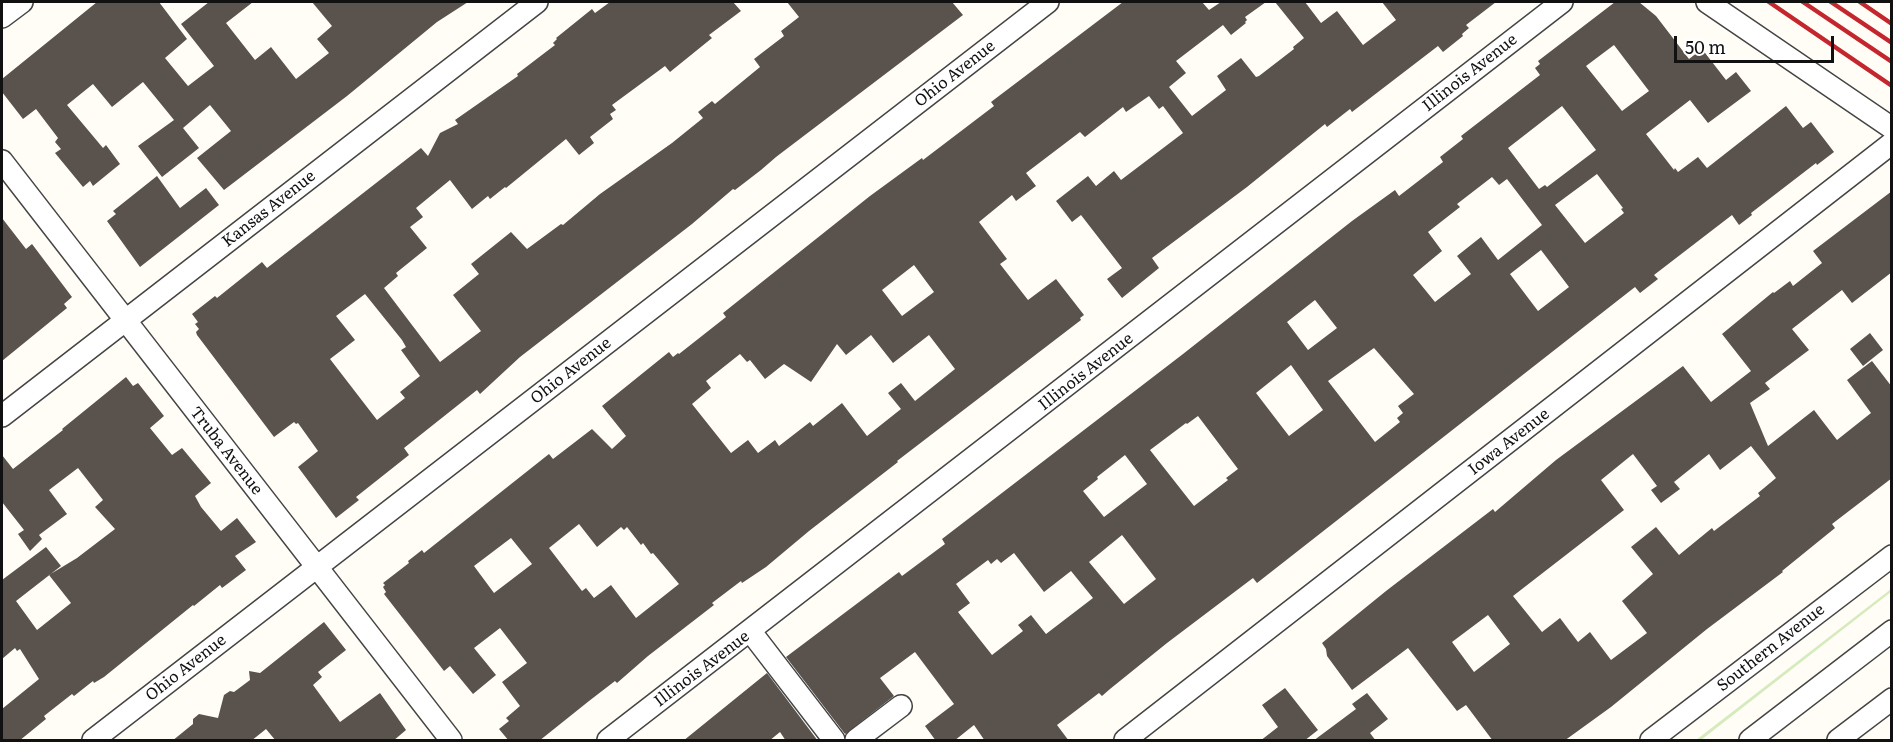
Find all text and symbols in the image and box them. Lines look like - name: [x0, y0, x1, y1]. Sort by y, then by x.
- scale bar: [1677, 24, 1838, 62]
- street label: Illinois Avenue: [1419, 30, 1521, 116]
- text: 50 m: [1685, 33, 1726, 60]
- street label: Ohio Avenue: [911, 37, 999, 111]
- street label: Kansas Avenue: [219, 167, 319, 251]
- street label: Illinois Avenue: [1035, 329, 1137, 415]
- street label: Ohio Avenue: [527, 334, 615, 408]
- street label: Truba Avenue: [186, 403, 266, 499]
- street label: Iowa Avenue: [1465, 405, 1553, 479]
- street label: Southern Avenue: [1713, 600, 1829, 696]
- street label: Illinois Avenue: [651, 627, 753, 711]
- street label: Ohio Avenue: [142, 631, 230, 705]

